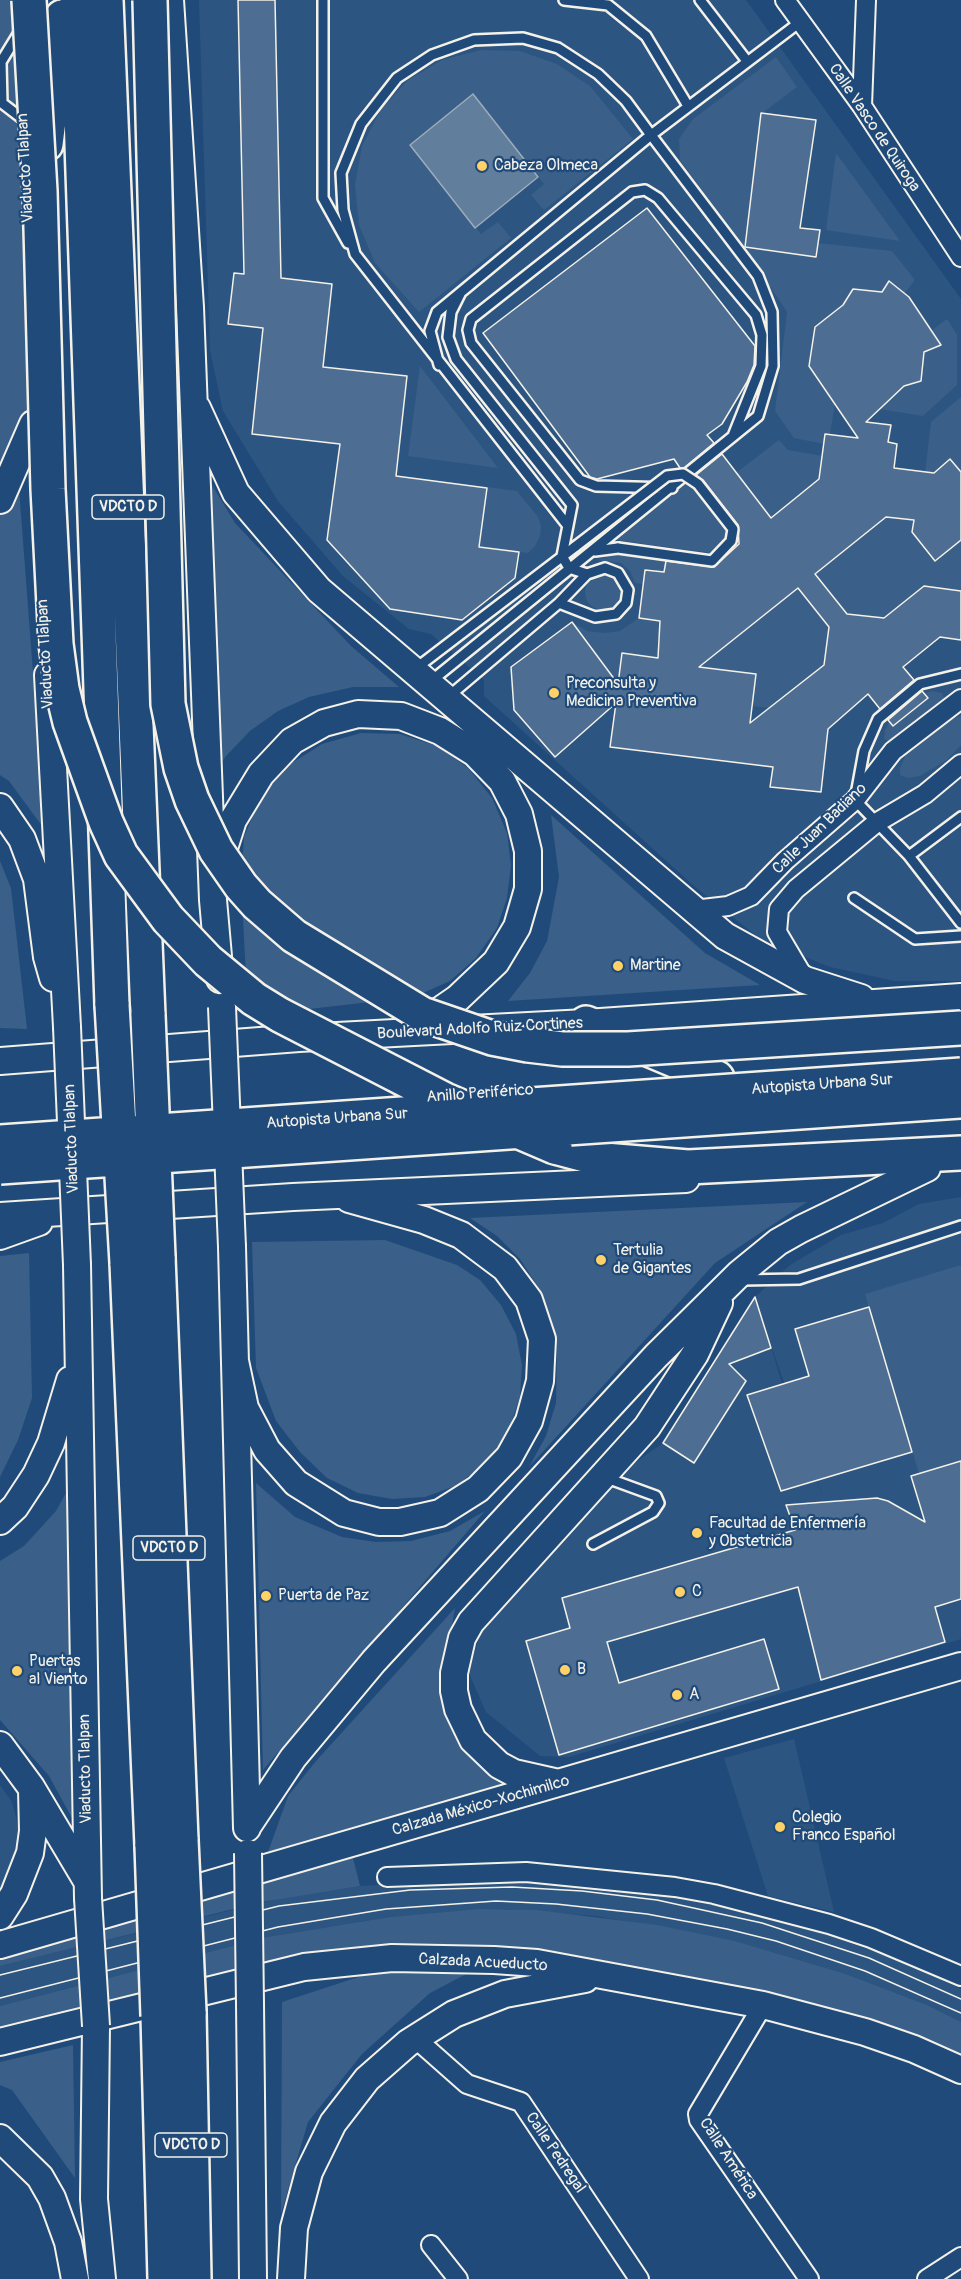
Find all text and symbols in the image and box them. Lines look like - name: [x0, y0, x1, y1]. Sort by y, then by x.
- street label: Calle Vasco de Quiroga: [824, 60, 924, 196]
- street label: Viaducto Tlalpan: [14, 113, 38, 223]
- place label: Cabeza Olmeca: [494, 156, 598, 176]
- marker: Cabeza Olmeca: [475, 159, 489, 173]
- road number: VDCTO D: [92, 495, 164, 519]
- street label: Viaducto Tlalpan: [34, 599, 58, 709]
- place label: Preconsulta y Medicina Preventiva: [566, 674, 697, 712]
- marker: Preconsulta y Medicina Preventiva: [547, 686, 561, 700]
- street label: Calle Juan Badiano: [769, 779, 871, 879]
- place label: Martine: [630, 956, 681, 976]
- marker: Martine: [611, 959, 625, 973]
- street label: Boulevard Adolfo Ruiz Cortines: [377, 1014, 583, 1044]
- street label: Autopista Urbana Sur: [750, 1070, 894, 1100]
- street label: Anillo Periférico: [426, 1081, 534, 1107]
- street label: Viaducto Tlalpan: [60, 1084, 84, 1194]
- street label: Autopista Urbana Sur: [265, 1104, 409, 1134]
- place label: Tertulia de Gigantes: [613, 1241, 691, 1279]
- marker: Tertulia de Gigantes: [594, 1253, 608, 1267]
- place label: Facultad de Enfermería y Obstetricia: [709, 1514, 866, 1552]
- marker: Facultad de Enfermería y Obstetricia: [690, 1526, 704, 1540]
- road number: VDCTO D: [133, 1536, 205, 1560]
- place label: C: [692, 1582, 702, 1602]
- marker: C: [673, 1585, 687, 1599]
- place label: Puerta de Paz: [278, 1586, 369, 1606]
- marker: Puerta de Paz: [259, 1589, 273, 1603]
- place label: Puertas al Viento: [29, 1652, 88, 1690]
- place label: B: [577, 1660, 586, 1680]
- marker: B: [558, 1663, 572, 1677]
- marker: Puertas al Viento: [10, 1664, 24, 1678]
- place label: A: [689, 1685, 699, 1705]
- marker: A: [670, 1688, 684, 1702]
- street label: Viaducto Tlalpan: [75, 1714, 97, 1824]
- street label: Calzada México-Xochimilco: [390, 1771, 572, 1841]
- place label: Colegio Franco Español: [792, 1808, 896, 1846]
- marker: Colegio Franco Español: [773, 1820, 787, 1834]
- street label: Calzada Acueducto: [418, 1950, 548, 1976]
- street label: Calle Pedregal: [521, 2109, 589, 2197]
- street label: Calle América: [695, 2115, 761, 2203]
- road number: VDCTO D: [155, 2133, 227, 2157]

